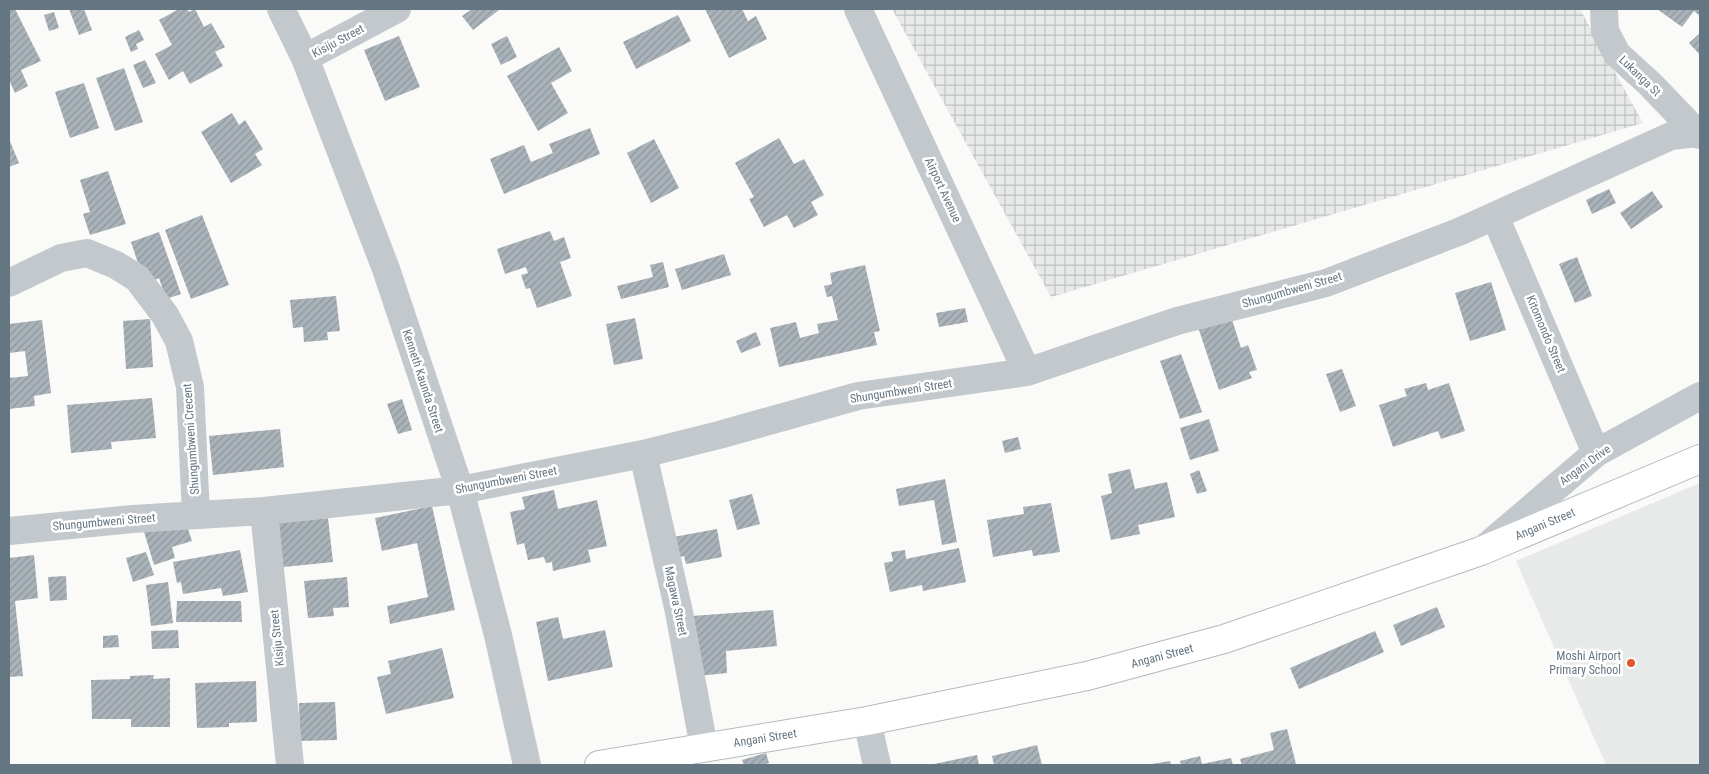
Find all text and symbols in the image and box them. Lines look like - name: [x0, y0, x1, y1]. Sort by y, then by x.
- street label: Kisiju Street: [310, 21, 367, 61]
- street label: Lukanga St: [1616, 53, 1664, 100]
- street label: Airport Avenue: [922, 155, 964, 225]
- street label: Shungumbweni Street: [1240, 269, 1344, 311]
- street label: Kitomondo Street: [1523, 293, 1569, 375]
- street label: Kenneth Kaunda Street: [400, 328, 446, 435]
- street label: Shungumbweni Street: [849, 376, 953, 406]
- street label: Shungumbweni Crecent: [180, 382, 202, 495]
- street label: Angani Drive: [1557, 442, 1614, 488]
- street label: Shungumbweni Street: [454, 463, 558, 497]
- street label: Angani Street: [1513, 505, 1578, 543]
- street label: Shungumbweni Street: [52, 510, 156, 533]
- street label: Magawa Street: [662, 565, 690, 638]
- street label: Kisiju Street: [267, 609, 287, 667]
- street label: Angani Street: [1129, 641, 1195, 671]
- place label: Moshi Airport Primary School: [1549, 649, 1621, 677]
- marker: Moshi Airport Primary School: [1625, 657, 1637, 669]
- street label: Angani Street: [732, 726, 798, 750]

